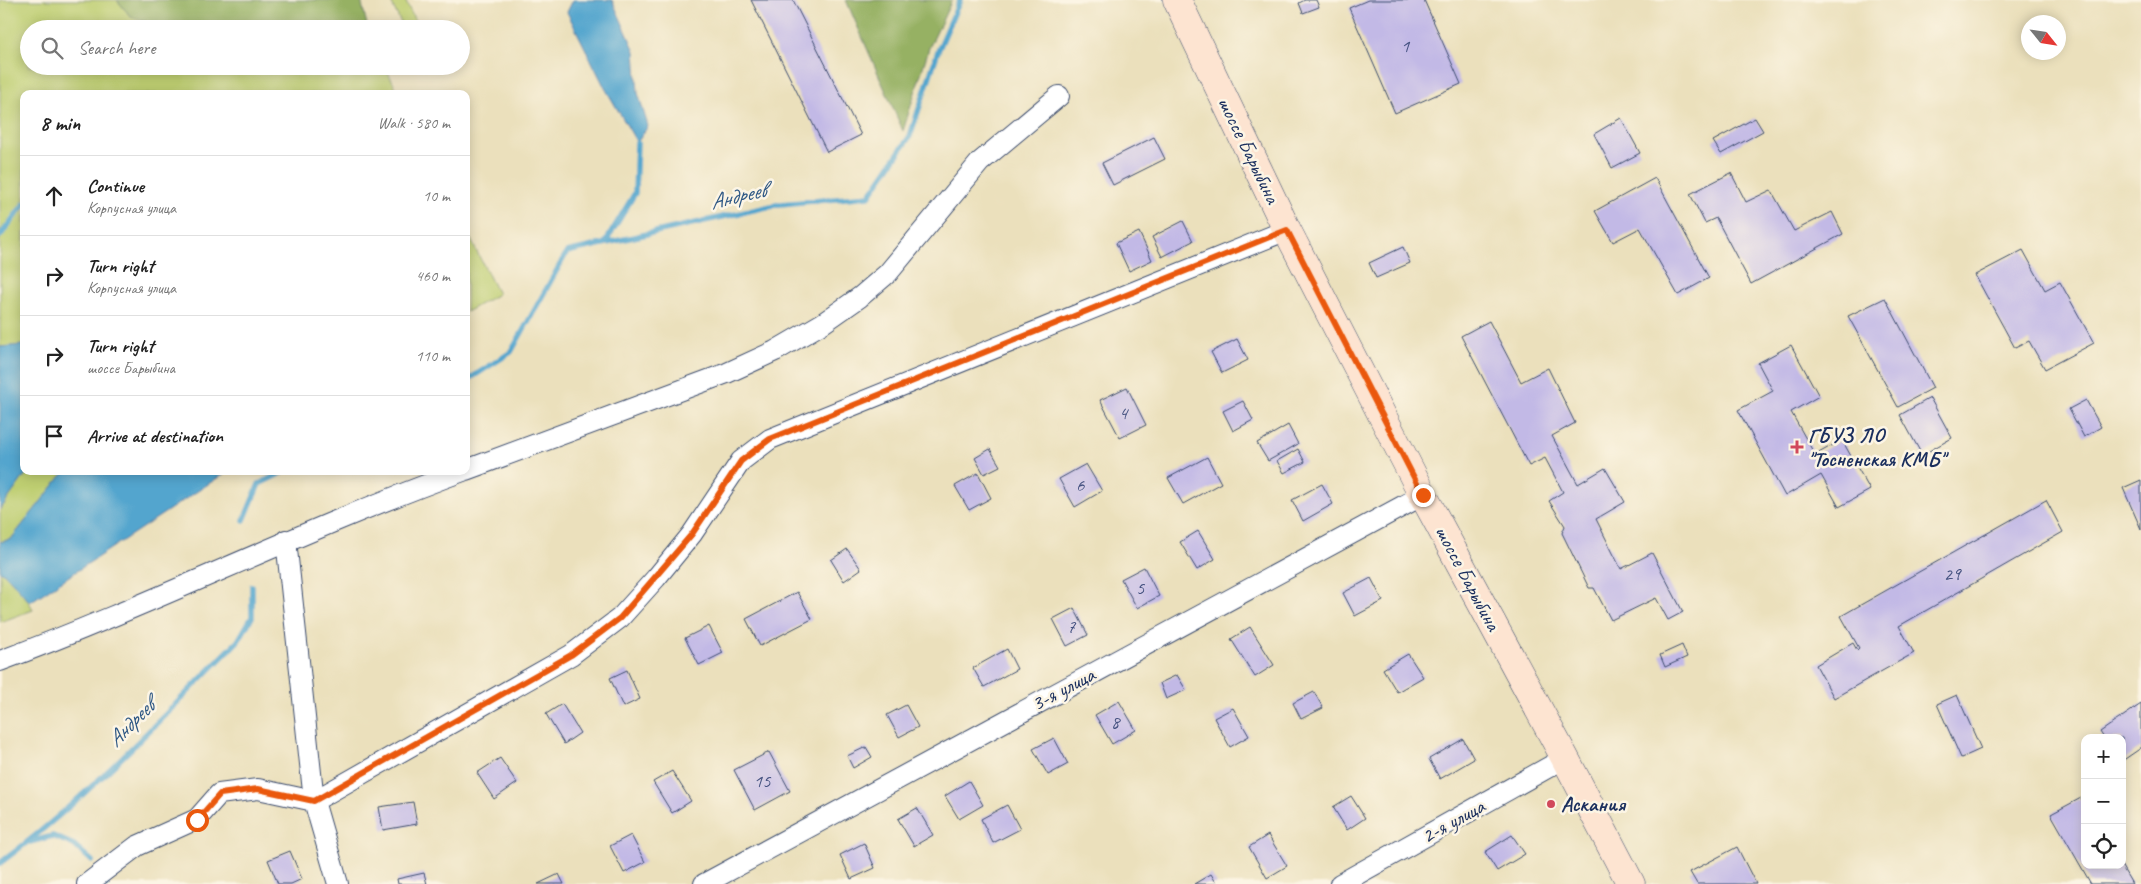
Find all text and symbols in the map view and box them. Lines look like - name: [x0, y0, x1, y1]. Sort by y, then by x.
- north arrow: [2021, 15, 2066, 60]
- search box: [20, 20, 470, 75]
- icon: search: [38, 34, 66, 62]
- house number: 1: [1401, 34, 1411, 58]
- text: Search here: [78, 36, 155, 60]
- street label: шоссе Барыбина: [1212, 92, 1287, 209]
- text: 8 min: [40, 110, 80, 136]
- text: Walk · 580 m: [378, 113, 450, 133]
- text: Continue: [87, 174, 144, 198]
- water label: Андреев: [707, 174, 777, 216]
- icon: ahead: [40, 182, 68, 210]
- text: 10 m: [423, 186, 450, 206]
- text: Корпусная улица: [87, 198, 176, 218]
- text: Turn right: [87, 254, 154, 278]
- icon: right: [40, 262, 68, 290]
- text: 460 m: [416, 266, 450, 286]
- text: Корпусная улица: [87, 278, 176, 298]
- text: Turn right: [87, 334, 154, 358]
- icon: right: [40, 342, 68, 370]
- text: 110 m: [416, 346, 450, 366]
- text: шоссе Барыбина: [87, 358, 175, 378]
- house number: 4: [1119, 401, 1130, 425]
- icon: arrive: [40, 422, 68, 450]
- place label: ГБУЗ ЛО "Тосненская КМБ": [1808, 422, 1950, 472]
- text: Arrive at destination: [87, 424, 223, 448]
- marker: ГБУЗ ЛО "Тосненская КМБ": [1790, 440, 1804, 454]
- house number: 6: [1076, 473, 1086, 497]
- route end: [1412, 484, 1435, 507]
- street label: шоссе Барыбина: [1429, 521, 1507, 636]
- house number: 29: [1943, 562, 1962, 586]
- house number: 5: [1136, 576, 1146, 600]
- house number: 7: [1067, 615, 1077, 639]
- street label: 3-я улица: [1027, 661, 1101, 716]
- water label: Андреев: [101, 687, 167, 753]
- house number: 8: [1111, 710, 1122, 734]
- map controls: [2081, 734, 2126, 869]
- button: +: [2081, 734, 2126, 779]
- house number: 15: [753, 769, 772, 793]
- button: −: [2081, 779, 2126, 824]
- place label: Аскания: [1561, 791, 1627, 817]
- street label: 2-я улица: [1417, 792, 1491, 849]
- marker: Аскания: [1545, 798, 1557, 810]
- route start: [186, 809, 209, 832]
- button: locate: [2081, 824, 2126, 869]

